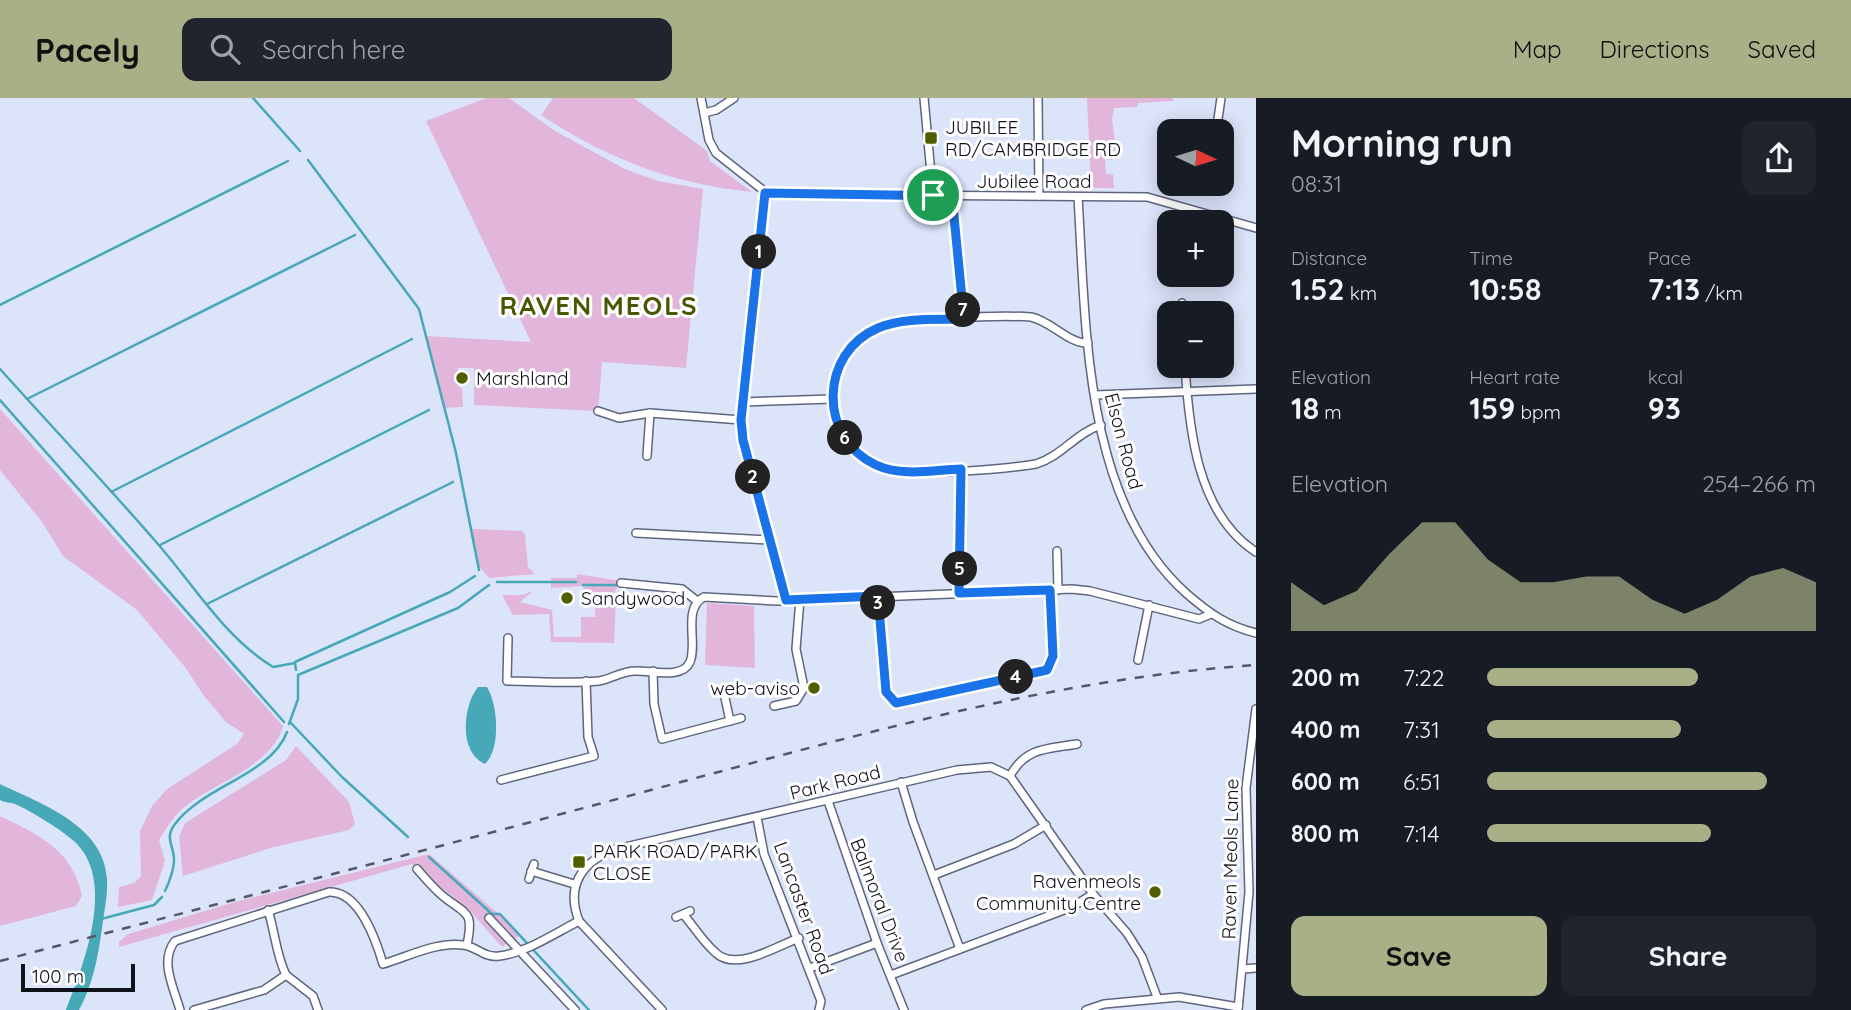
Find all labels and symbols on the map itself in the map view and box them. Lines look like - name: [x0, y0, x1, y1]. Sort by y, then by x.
- place label: JUBILEE RD/CAMBRIDGE RD: [945, 115, 1121, 161]
- north arrow: [1157, 119, 1234, 196]
- marker: JUBILEE RD/CAMBRIDGE RD: [923, 130, 939, 146]
- pin: [903, 165, 963, 225]
- street label: Jubilee Road: [976, 169, 1092, 193]
- pin: 1: [742, 234, 776, 270]
- district label: RAVEN MEOLS: [499, 289, 699, 322]
- pin: 7: [946, 292, 981, 328]
- place label: Marshland: [476, 366, 569, 390]
- marker: Marshland: [454, 370, 470, 386]
- street label: Elson Road: [1100, 390, 1148, 492]
- pin: 6: [828, 420, 862, 456]
- pin: 2: [736, 460, 770, 494]
- pin: 5: [942, 552, 978, 587]
- place label: Sandywood: [581, 586, 685, 610]
- pin: 3: [860, 586, 896, 620]
- marker: Sandywood: [559, 590, 575, 606]
- pin: 4: [998, 660, 1034, 694]
- place label: web-aviso: [710, 676, 800, 700]
- marker: web-aviso: [806, 680, 822, 696]
- street label: Park Road: [787, 759, 883, 805]
- street label: Raven Meols Lane: [1217, 778, 1243, 940]
- street label: Balmoral Drive: [845, 835, 915, 965]
- street label: Lancaster Road: [769, 838, 839, 978]
- place label: PARK ROAD/PARK CLOSE: [593, 839, 758, 885]
- marker: PARK ROAD/PARK CLOSE: [571, 854, 587, 870]
- place label: Ravenmeols Community Centre: [976, 869, 1141, 915]
- marker: Ravenmeols Community Centre: [1147, 884, 1163, 900]
- scale bar: [21, 961, 135, 993]

